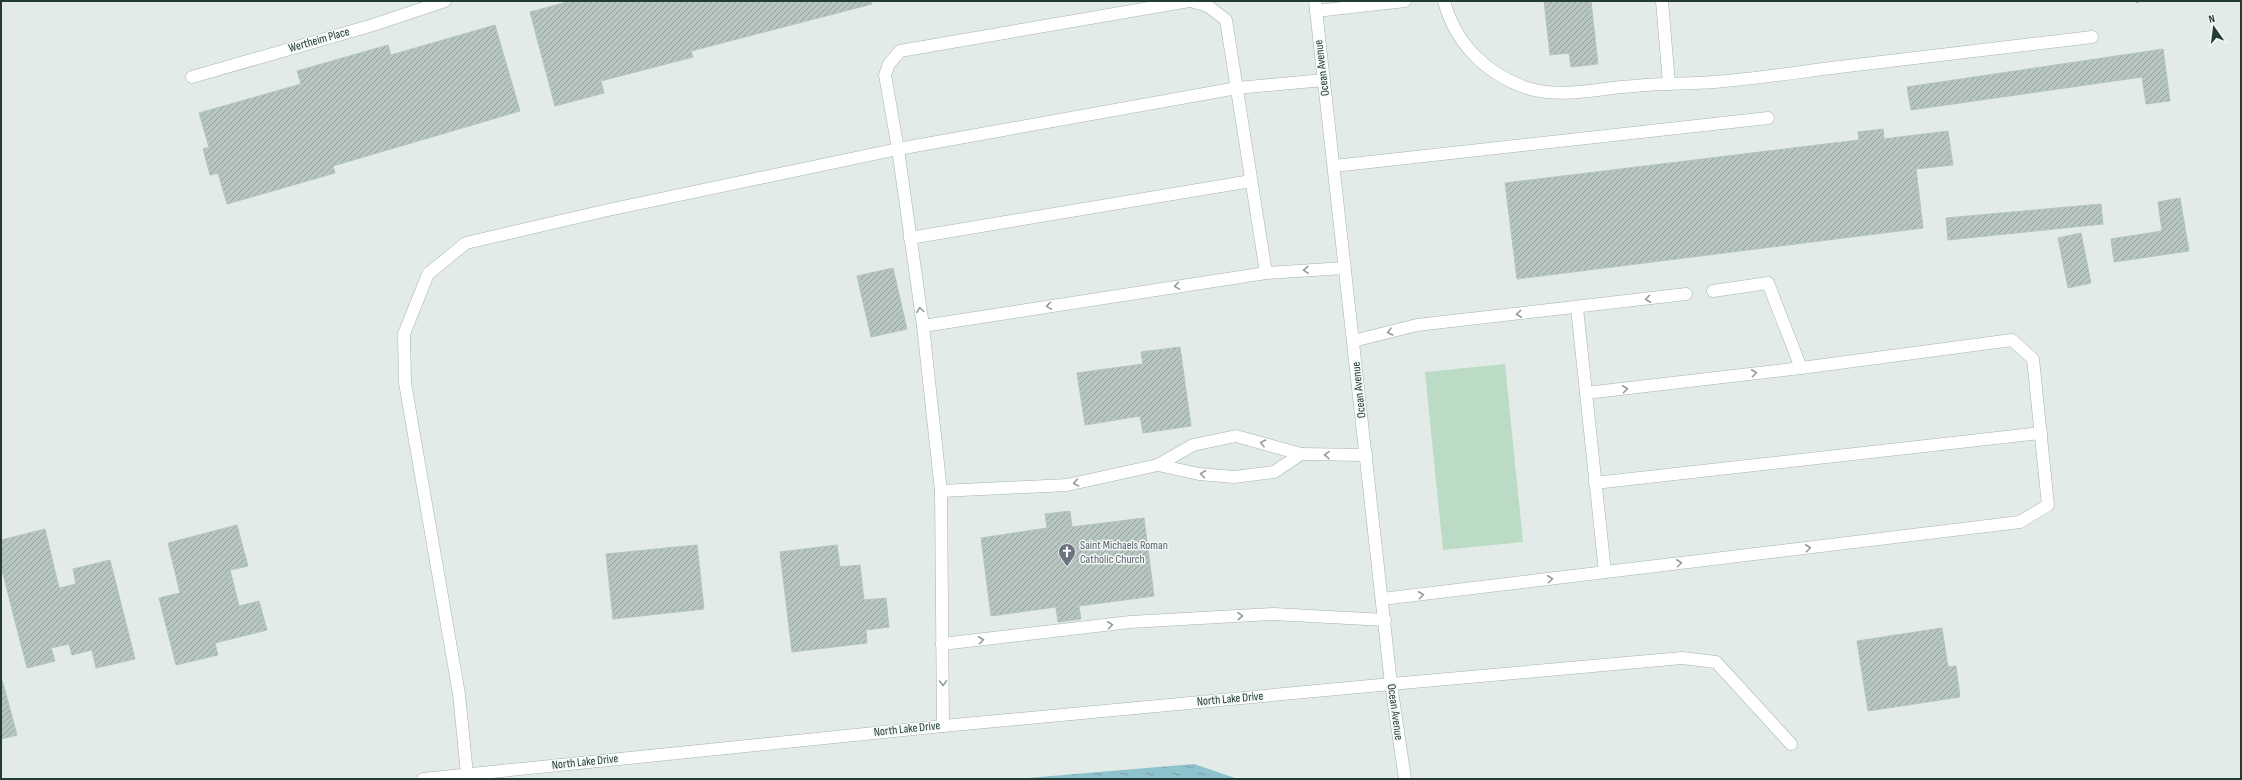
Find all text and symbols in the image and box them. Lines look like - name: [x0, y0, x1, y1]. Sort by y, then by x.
- north arrow: [2194, 8, 2234, 48]
- text: N: [2207, 12, 2216, 26]
- street label: Wertheim Place: [287, 24, 352, 56]
- street label: Ocean Avenue: [1311, 39, 1333, 97]
- one-way arrow: [1303, 266, 1309, 275]
- one-way arrow: [1174, 281, 1180, 290]
- one-way arrow: [1645, 294, 1651, 303]
- one-way arrow: [1046, 301, 1052, 310]
- one-way arrow: [916, 306, 925, 313]
- one-way arrow: [1515, 309, 1522, 318]
- one-way arrow: [1387, 327, 1394, 336]
- street label: Ocean Avenue: [1349, 361, 1369, 419]
- one-way arrow: [1751, 369, 1757, 378]
- one-way arrow: [1622, 385, 1628, 394]
- one-way arrow: [1260, 439, 1267, 447]
- one-way arrow: [1324, 450, 1330, 459]
- one-way arrow: [1200, 470, 1206, 479]
- one-way arrow: [1073, 478, 1079, 486]
- place label: Saint Michaels Roman Catholic Church: [1080, 538, 1168, 567]
- church icon: Saint Michaels Roman Catholic Church: [1057, 542, 1077, 567]
- one-way arrow: [1805, 543, 1811, 552]
- one-way arrow: [1676, 559, 1682, 568]
- one-way arrow: [1547, 575, 1553, 584]
- one-way arrow: [1418, 591, 1424, 600]
- one-way arrow: [1237, 611, 1243, 620]
- one-way arrow: [1107, 621, 1113, 630]
- one-way arrow: [978, 636, 984, 645]
- one-way arrow: [939, 680, 947, 686]
- street label: Ocean Avenue: [1384, 683, 1406, 741]
- street label: North Lake Drive: [1196, 689, 1264, 709]
- street label: North Lake Drive: [873, 718, 941, 740]
- street label: North Lake Drive: [551, 751, 619, 773]

